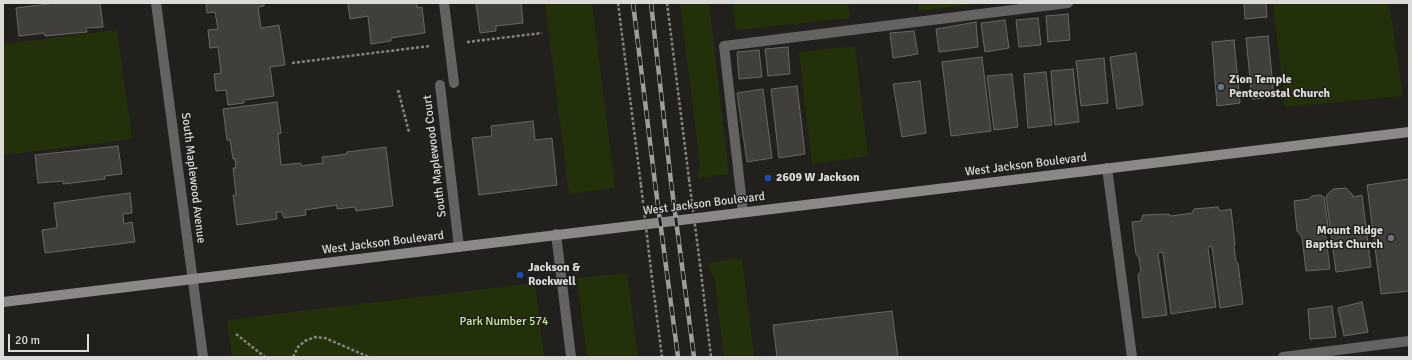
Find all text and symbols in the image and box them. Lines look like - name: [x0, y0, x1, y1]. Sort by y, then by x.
- place label: Zion Temple Pentecostal Church: [1229, 73, 1330, 101]
- marker: Zion Temple Pentecostal Church: [1216, 82, 1226, 92]
- street label: South Maplewood Court: [420, 94, 450, 218]
- street label: South Maplewood Avenue: [178, 112, 208, 244]
- street label: West Jackson Boulevard: [964, 150, 1088, 180]
- place label: 2609 W Jackson: [776, 171, 860, 185]
- marker: 2609 W Jackson: [763, 173, 773, 183]
- street label: West Jackson Boulevard: [642, 189, 766, 219]
- place label: Mount Ridge Baptist Church: [1305, 224, 1383, 252]
- street label: West Jackson Boulevard: [321, 228, 445, 258]
- marker: Mount Ridge Baptist Church: [1386, 233, 1396, 243]
- place label: Jackson & Rockwell: [528, 261, 580, 289]
- marker: Jackson & Rockwell: [515, 270, 525, 280]
- park label: Park Number 574: [460, 315, 548, 329]
- scale bar: [10, 326, 91, 352]
- text: 20 m: [15, 333, 40, 348]

